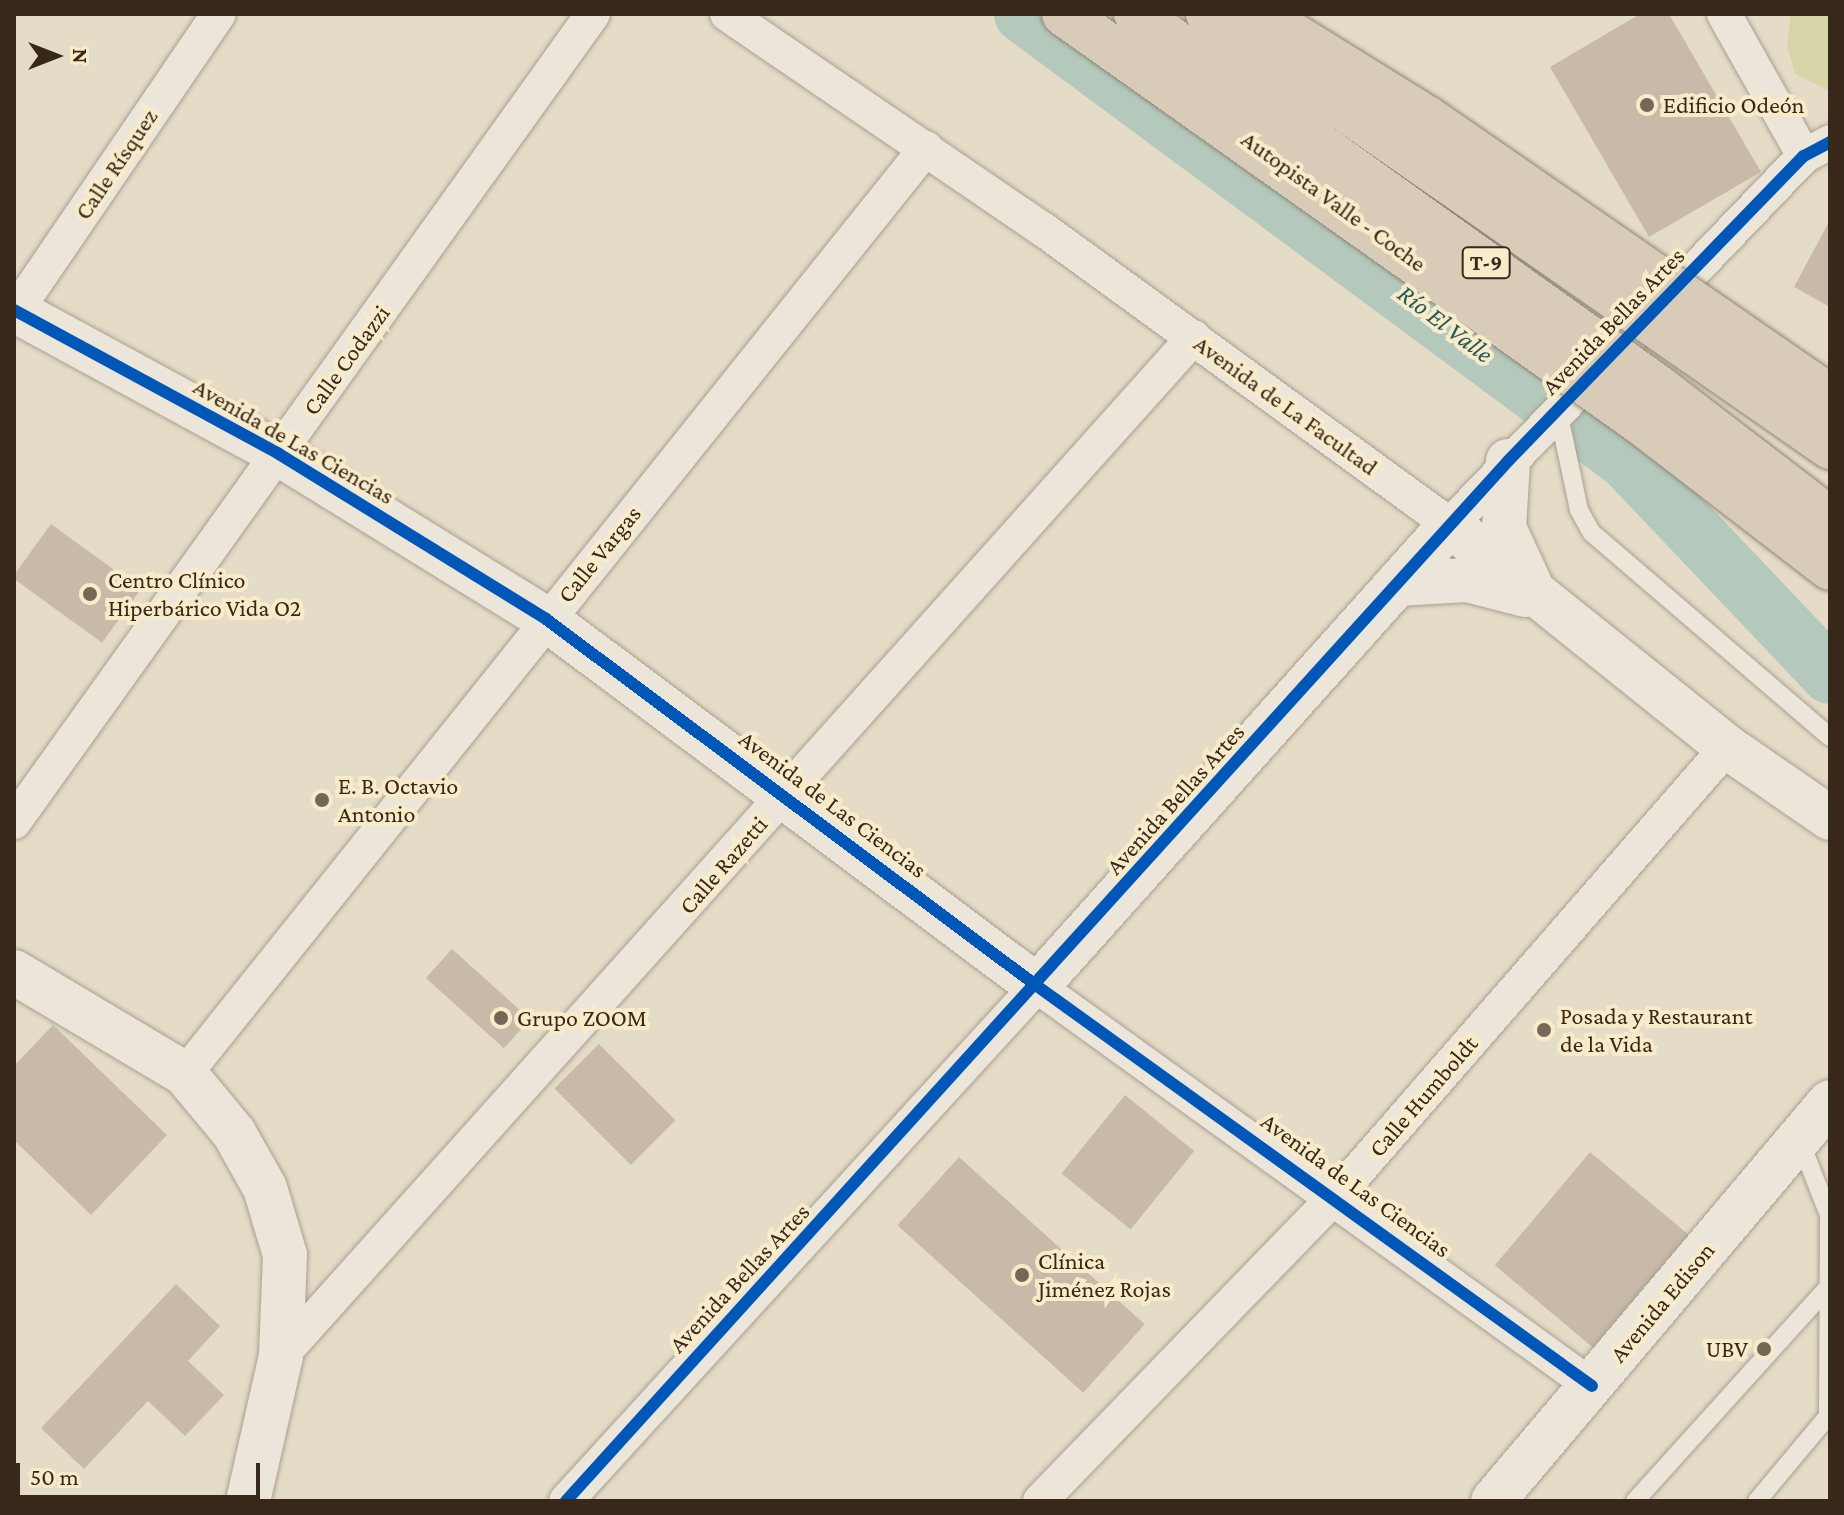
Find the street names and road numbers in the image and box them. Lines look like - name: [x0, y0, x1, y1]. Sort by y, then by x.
- street label: Calle Rísquez: [68, 103, 164, 225]
- street label: Autopista Valle - Coche: [1236, 124, 1432, 278]
- street label: Avenida Bellas Artes: [1536, 242, 1690, 400]
- road number: T-9: [1460, 245, 1512, 281]
- street label: Calle Codazzi: [296, 299, 396, 421]
- street label: Avenida de La Facultad: [1188, 329, 1384, 481]
- street label: Avenida de Las Ciencias: [188, 372, 400, 510]
- street label: Calle Vargas: [551, 500, 647, 608]
- street label: Avenida Bellas Artes: [1100, 718, 1250, 880]
- street label: Avenida de Las Ciencias: [734, 724, 932, 884]
- street label: Calle Razetti: [673, 810, 773, 920]
- street label: Calle Humboldt: [1362, 1029, 1484, 1163]
- street label: Avenida de Las Ciencias: [1256, 1107, 1456, 1263]
- street label: Avenida Bellas Artes: [663, 1198, 815, 1358]
- street label: Avenida Edison: [1603, 1236, 1721, 1368]

